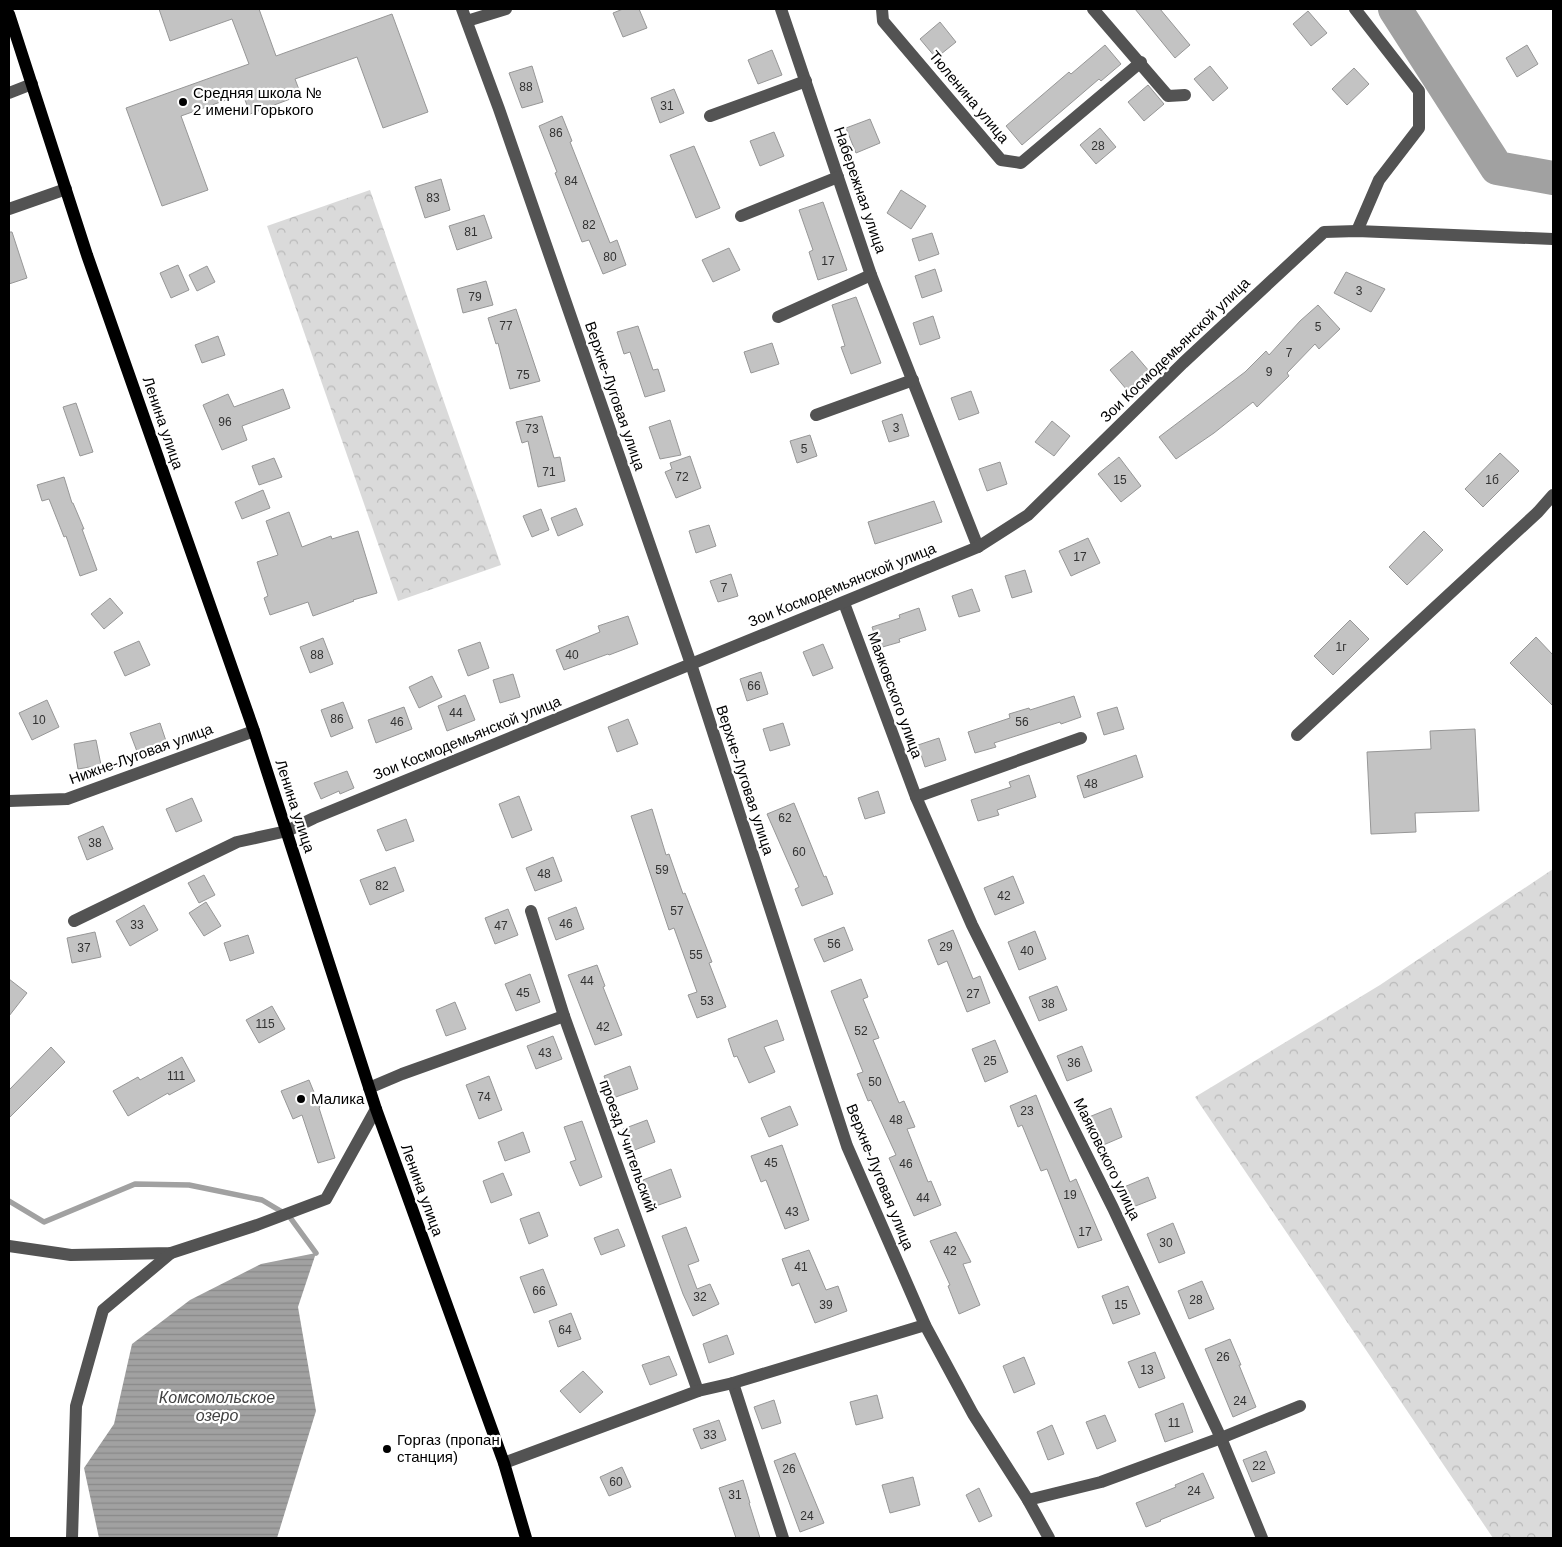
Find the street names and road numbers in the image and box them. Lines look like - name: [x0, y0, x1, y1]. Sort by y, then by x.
- street label: Тюленина улица: [926, 47, 1013, 147]
- street label: Набережная улица: [831, 124, 890, 256]
- street label: Зои Космодемьянской улица: [1097, 273, 1253, 426]
- street label: Верхне-Луговая улица: [582, 319, 649, 473]
- street label: Ленина улица: [140, 374, 187, 472]
- street label: Зои Космодемьянской улица: [746, 539, 939, 630]
- street label: Маяковского улица: [865, 629, 927, 761]
- street label: Зои Космодемьянской улица: [371, 692, 564, 783]
- street label: Верхне-Луговая улица: [713, 703, 778, 857]
- street label: Нижне-Луговая улица: [67, 719, 216, 787]
- street label: Ленина улица: [272, 757, 319, 855]
- street label: проезд Учительский: [597, 1077, 660, 1214]
- street label: Маяковского улица: [1071, 1095, 1145, 1223]
- street label: Верхне-Луговая улица: [843, 1101, 918, 1253]
- street label: Ленина улица: [398, 1141, 447, 1239]

